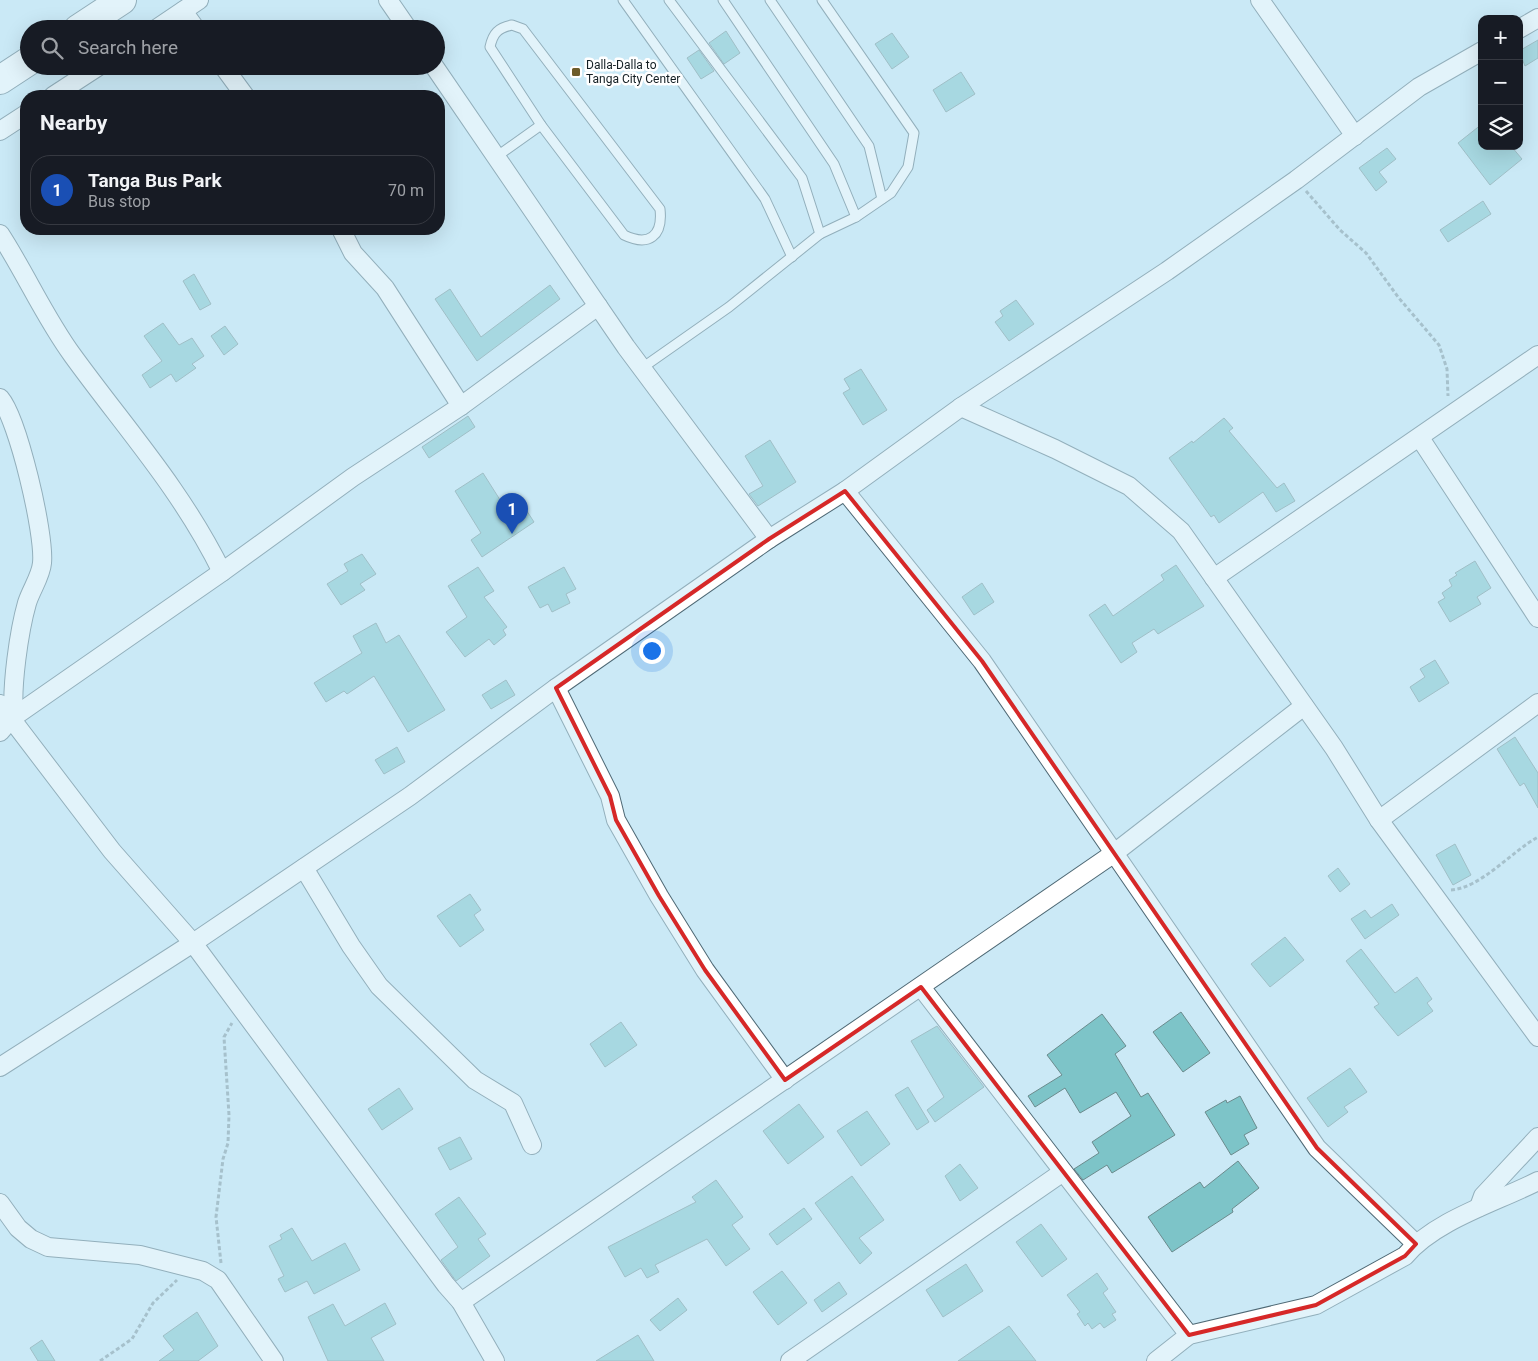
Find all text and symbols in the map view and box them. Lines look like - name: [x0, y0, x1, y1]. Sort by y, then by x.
- map controls: [1478, 15, 1523, 150]
- button: +: [1478, 15, 1523, 60]
- search box: [20, 20, 445, 75]
- icon: search: [38, 34, 66, 62]
- text: Search here: [78, 36, 178, 59]
- place label: Dalla-Dalla to Tanga City Center: [586, 58, 680, 86]
- button: −: [1478, 60, 1523, 105]
- marker: Dalla-Dalla to Tanga City Center: [570, 66, 582, 78]
- button: layers: [1478, 105, 1523, 150]
- text: Nearby: [40, 111, 107, 135]
- text: Tanga Bus Park: [88, 169, 222, 192]
- text: 1: [52, 181, 62, 200]
- text: 70 m: [388, 181, 424, 200]
- text: Bus stop: [88, 192, 150, 211]
- pin: 1: [496, 493, 528, 534]
- your location: [639, 638, 665, 664]

